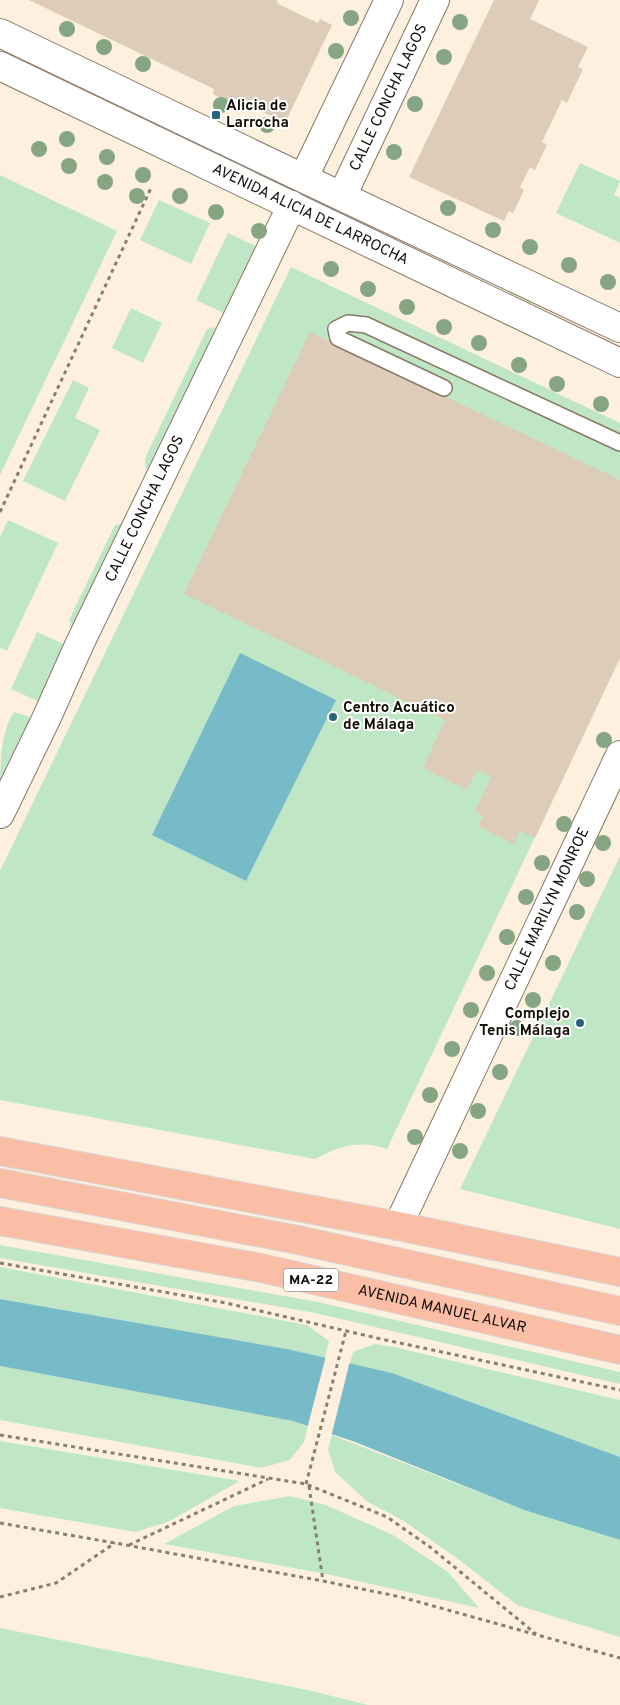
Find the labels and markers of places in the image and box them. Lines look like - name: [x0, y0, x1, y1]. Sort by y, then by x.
- place label: Alicia de Larrocha: [226, 97, 289, 133]
- marker: Alicia de Larrocha: [210, 109, 222, 121]
- place label: Centro Acuático de Málaga: [343, 699, 455, 735]
- marker: Centro Acuático de Málaga: [327, 711, 339, 723]
- place label: Complejo Tenis Málaga: [479, 1005, 570, 1041]
- marker: Complejo Tenis Málaga: [574, 1017, 586, 1029]

